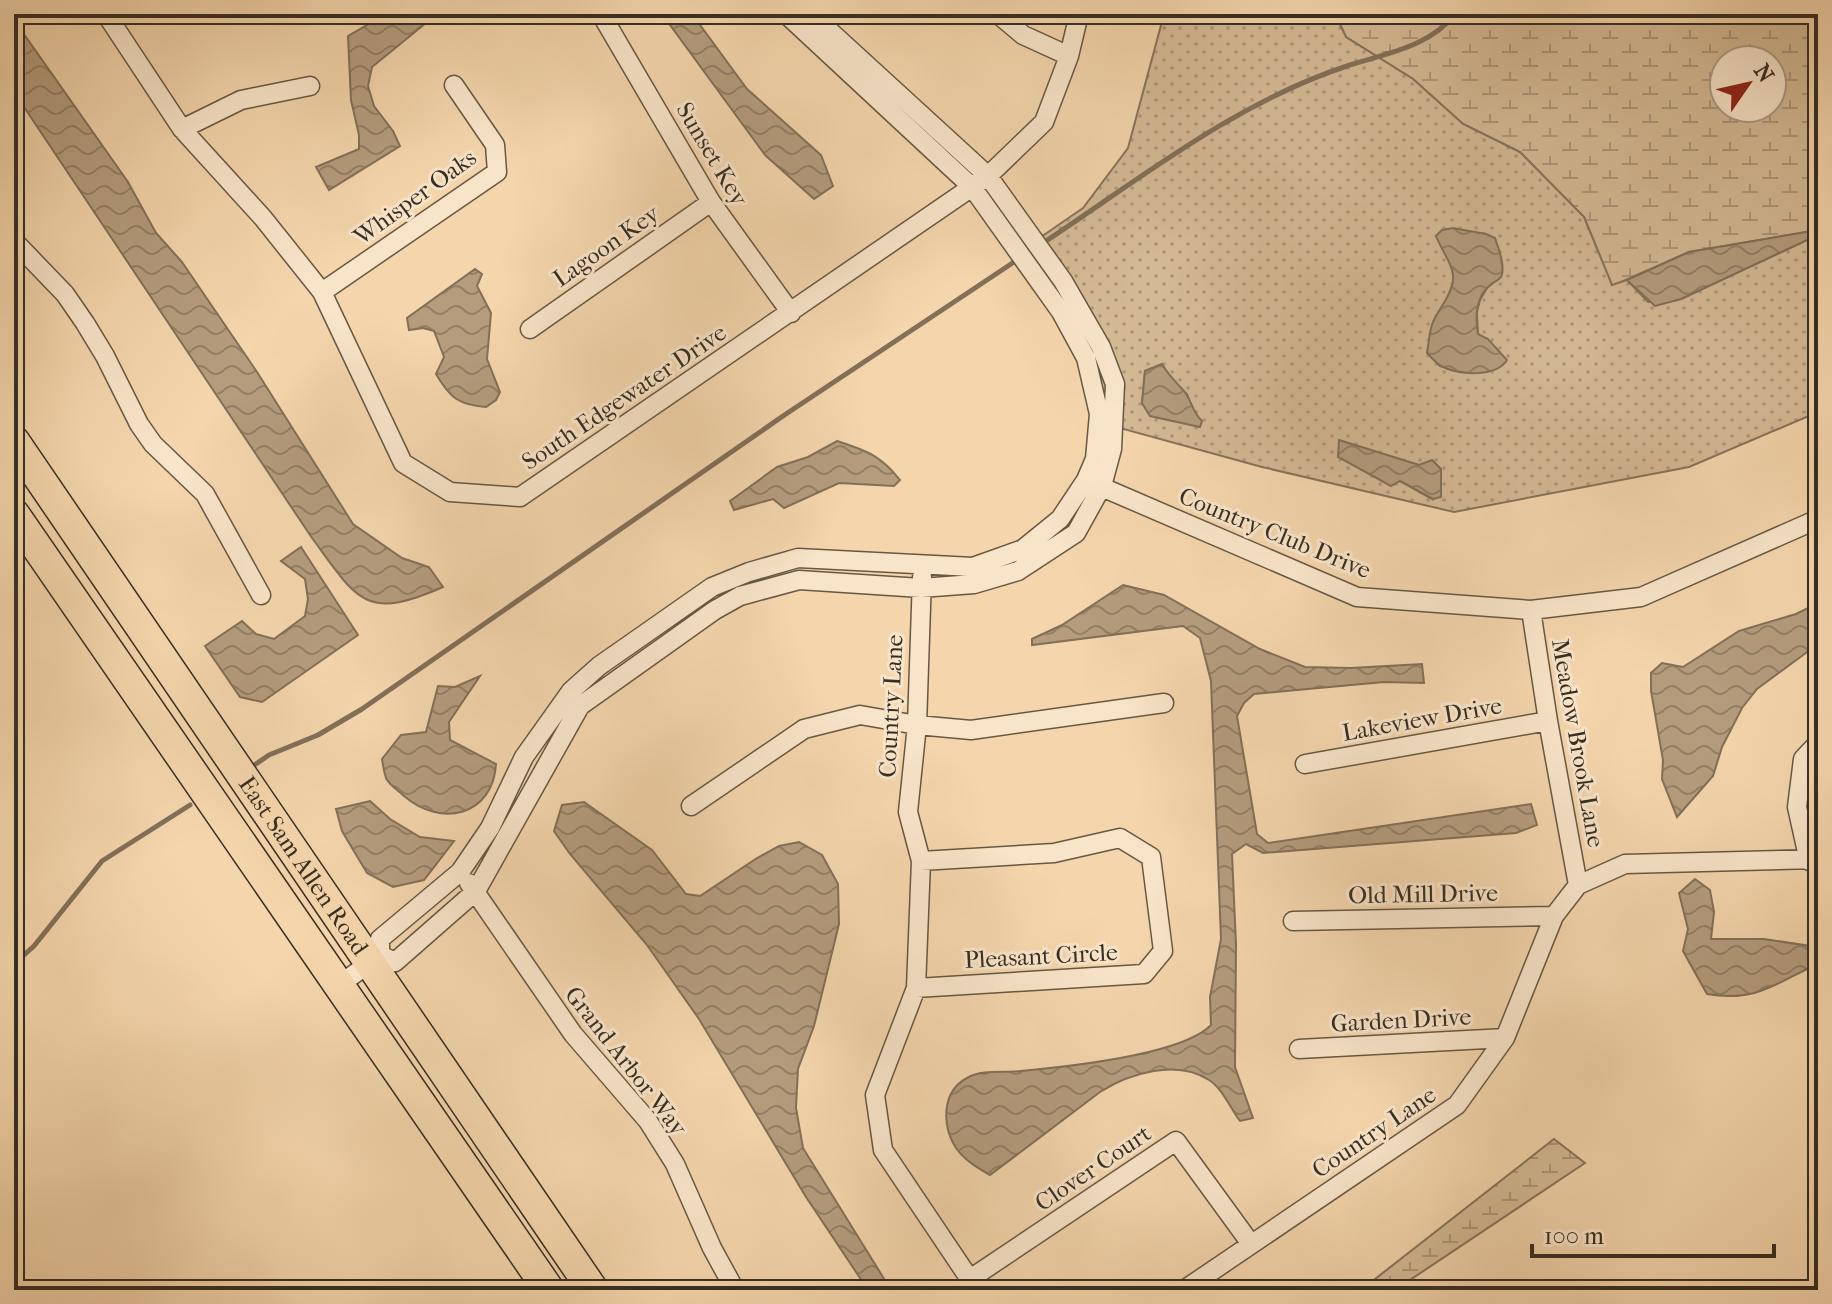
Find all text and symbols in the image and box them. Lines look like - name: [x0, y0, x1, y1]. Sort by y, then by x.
- north arrow: [1708, 44, 1788, 124]
- text: N: [1748, 59, 1779, 88]
- street label: Sunset Key: [670, 97, 754, 212]
- street label: Whisper Oaks: [348, 143, 482, 251]
- street label: Lagoon Key: [548, 199, 665, 293]
- street label: South Edgewater Drive: [517, 318, 732, 476]
- street label: Country Club Drive: [1175, 482, 1375, 584]
- street label: Country Lane: [873, 634, 909, 778]
- street label: Meadow Brook Lane: [1546, 637, 1610, 850]
- street label: Lakeview Drive: [1340, 691, 1504, 747]
- street label: East Sam Allen Road: [233, 771, 375, 961]
- street label: Old Mill Drive: [1348, 879, 1498, 909]
- street label: Pleasant Circle: [964, 938, 1118, 974]
- street label: Grand Arbor Way: [559, 981, 694, 1142]
- street label: Garden Drive: [1330, 1002, 1472, 1038]
- street label: Country Lane: [1307, 1080, 1441, 1184]
- street label: Clover Court: [1030, 1119, 1157, 1217]
- scale bar: [1532, 1208, 1774, 1258]
- text: 100 m: [1544, 1222, 1604, 1250]

